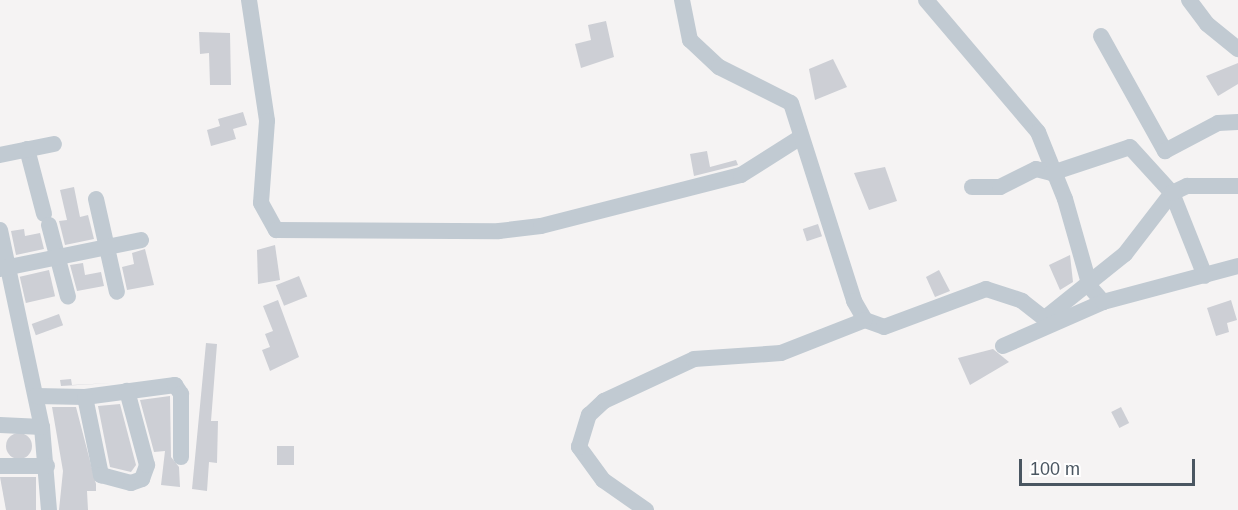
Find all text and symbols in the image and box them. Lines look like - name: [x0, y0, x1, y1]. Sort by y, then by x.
- scale bar: [1022, 447, 1198, 485]
- text: 100 m: [1030, 459, 1080, 479]

